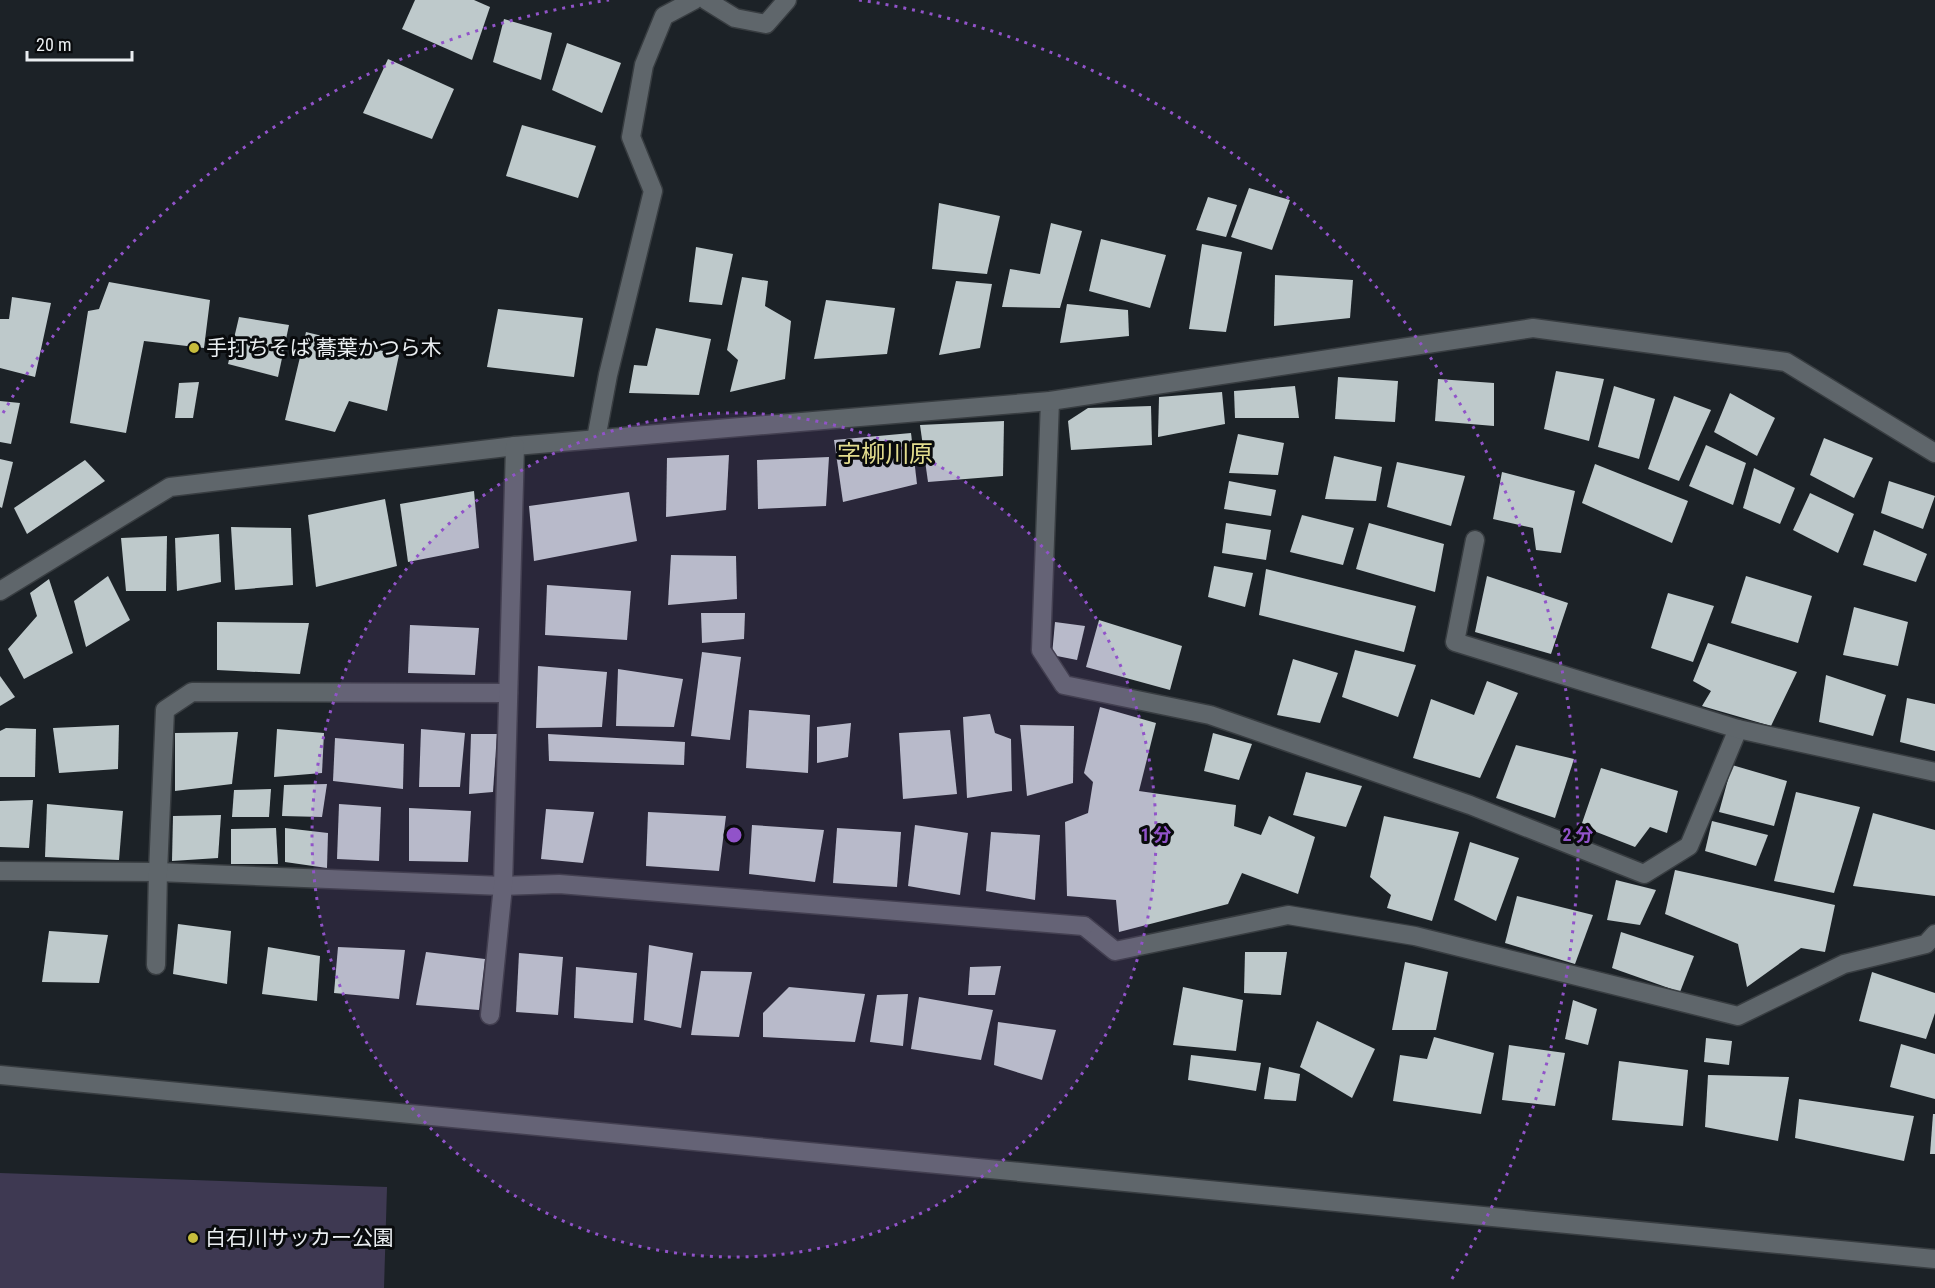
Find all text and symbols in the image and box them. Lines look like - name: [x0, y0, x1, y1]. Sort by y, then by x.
- scale bar: [27, 24, 132, 62]
- text: 20 m: [36, 34, 71, 55]
- place label: 手打ちそば 蕎葉かつら木: [206, 336, 442, 360]
- marker: 手打ちそば 蕎葉かつら木: [187, 341, 201, 355]
- district label: 字柳川原: [837, 440, 933, 468]
- text: 1 分: [1140, 824, 1172, 845]
- text: 2 分: [1562, 824, 1594, 845]
- centre of rings: [724, 825, 744, 845]
- place label: 白石川サッカー公園: [205, 1226, 394, 1250]
- marker: 白石川サッカー公園: [186, 1231, 200, 1245]

